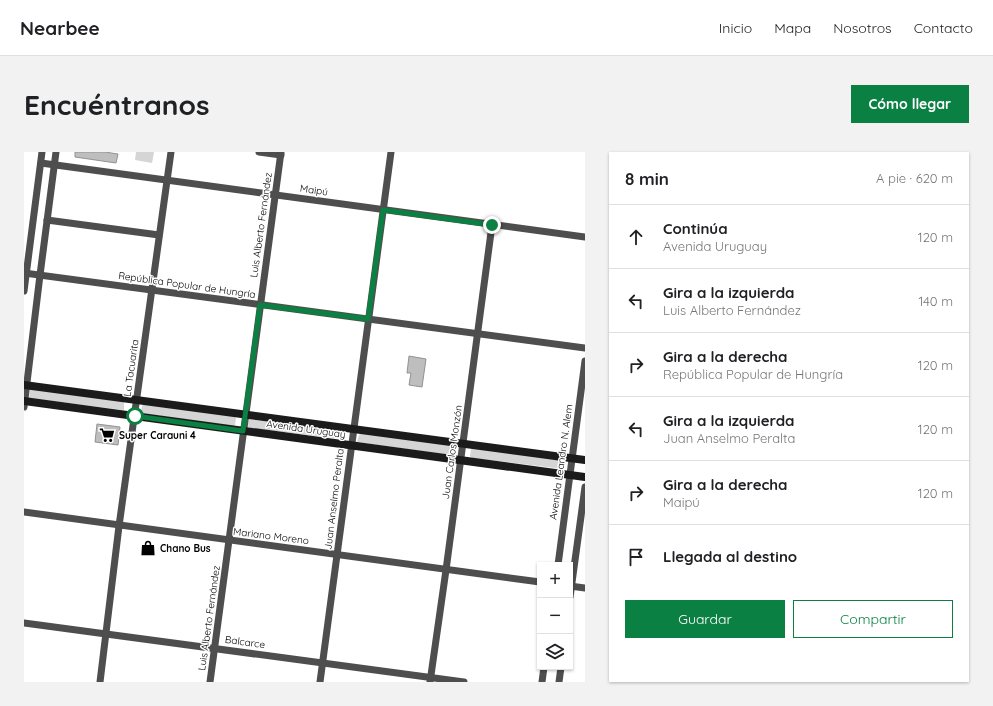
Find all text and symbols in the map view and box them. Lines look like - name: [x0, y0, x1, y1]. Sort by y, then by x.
- text: Nearbee: [20, 16, 100, 40]
- text: Inicio: [719, 19, 752, 37]
- text: Mapa: [774, 19, 811, 37]
- text: Nosotros: [833, 19, 892, 37]
- text: Contacto: [914, 19, 973, 37]
- button: Cómo llegar: [851, 85, 969, 123]
- text: Encuéntranos: [24, 87, 209, 122]
- text: 8 min: [625, 168, 669, 189]
- text: A pie · 620 m: [876, 170, 953, 186]
- street label: Luis Alberto Fernández: [247, 171, 275, 278]
- street label: Maipú: [299, 182, 329, 198]
- route end: [483, 216, 501, 234]
- text: Continúa: [663, 219, 728, 238]
- icon: ahead: [625, 226, 647, 248]
- text: 120 m: [918, 229, 953, 245]
- text: Avenida Uruguay: [663, 238, 767, 254]
- street label: República Popular de Hungría: [118, 269, 256, 301]
- text: Gira a la izquierda: [663, 283, 795, 302]
- icon: left: [625, 290, 647, 312]
- text: 140 m: [918, 293, 953, 309]
- text: Luis Alberto Fernández: [663, 302, 801, 318]
- street label: La Tacuarita: [121, 339, 141, 397]
- text: Gira a la derecha: [663, 347, 788, 366]
- icon: right: [625, 354, 647, 376]
- text: 120 m: [918, 357, 953, 373]
- text: República Popular de Hungría: [663, 366, 843, 382]
- street label: Avenida Leandro N. Alem: [546, 403, 576, 521]
- street label: Juan Carlos Monzón: [439, 404, 465, 500]
- route start: [126, 407, 144, 425]
- text: Gira a la izquierda: [663, 411, 795, 430]
- street label: Avenida Uruguay: [265, 417, 347, 441]
- icon: left: [625, 418, 647, 440]
- text: 120 m: [918, 421, 953, 437]
- supermarket icon: Super Carauni 4: [98, 426, 116, 444]
- place label: Super Carauni 4: [119, 429, 196, 442]
- text: Juan Anselmo Peralta: [663, 430, 795, 446]
- street label: Juan Anselmo Peralta: [321, 448, 347, 550]
- text: Gira a la derecha: [663, 475, 788, 494]
- icon: right: [625, 482, 647, 504]
- text: 120 m: [918, 485, 953, 501]
- text: Maipú: [663, 494, 700, 510]
- street label: Mariano Moreno: [232, 525, 310, 547]
- shop icon: Chano Bus: [139, 539, 157, 557]
- place label: Chano Bus: [160, 542, 211, 555]
- icon: arrive: [625, 546, 647, 568]
- text: Llegada al destino: [663, 547, 797, 566]
- map controls: [537, 562, 573, 670]
- button: +: [537, 562, 573, 598]
- street label: Luis Alberto Fernández: [195, 564, 223, 671]
- button: −: [537, 598, 573, 634]
- button: Guardar: [625, 600, 785, 638]
- button: Compartir: [793, 600, 953, 638]
- street label: Balcarce: [224, 633, 266, 651]
- button: layers: [537, 634, 573, 670]

